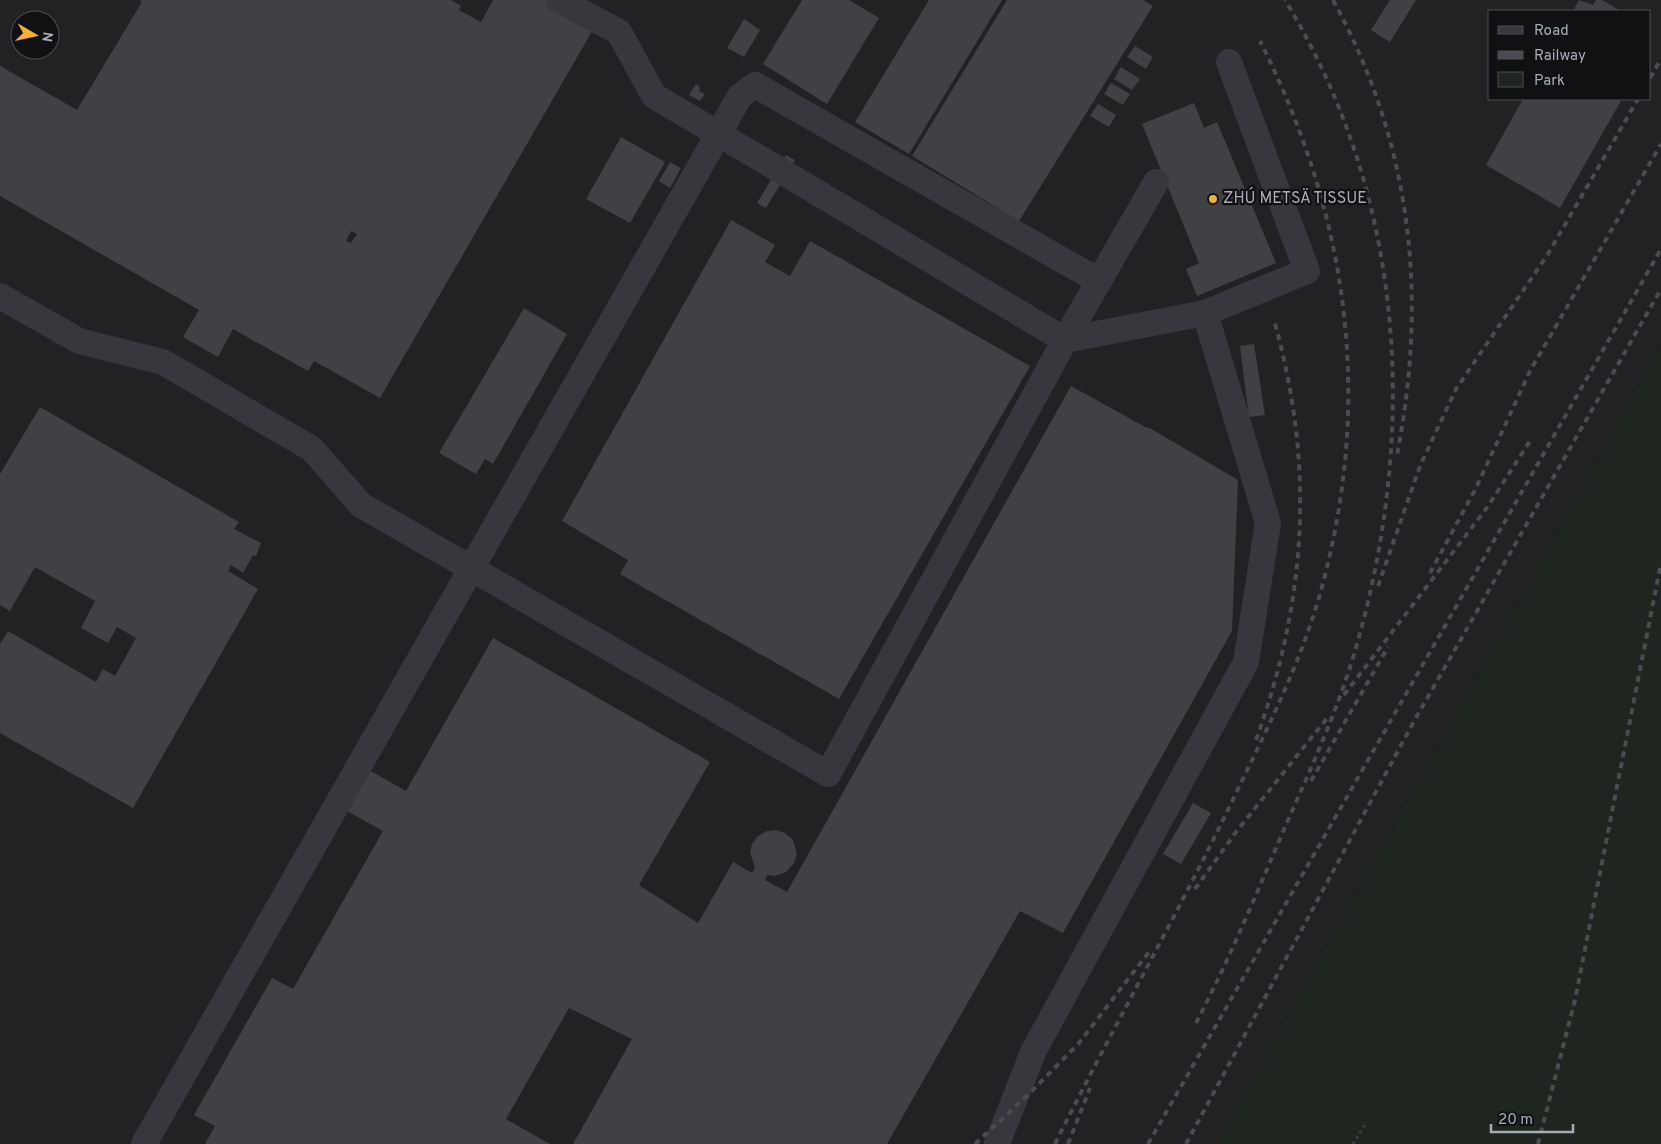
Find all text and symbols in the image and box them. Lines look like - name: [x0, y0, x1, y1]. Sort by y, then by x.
- north arrow: [10, 10, 60, 60]
- legend: [1488, 10, 1651, 100]
- text: Road: [1534, 22, 1569, 41]
- text: N: [37, 30, 56, 43]
- text: Railway: [1534, 47, 1586, 66]
- text: Park: [1534, 72, 1565, 91]
- place label: ZHÚ METSÄ TISSUE: [1223, 187, 1367, 209]
- marker: ZHÚ METSÄ TISSUE: [1207, 193, 1219, 205]
- scale bar: [1491, 1102, 1574, 1134]
- text: 20 m: [1498, 1111, 1533, 1130]

